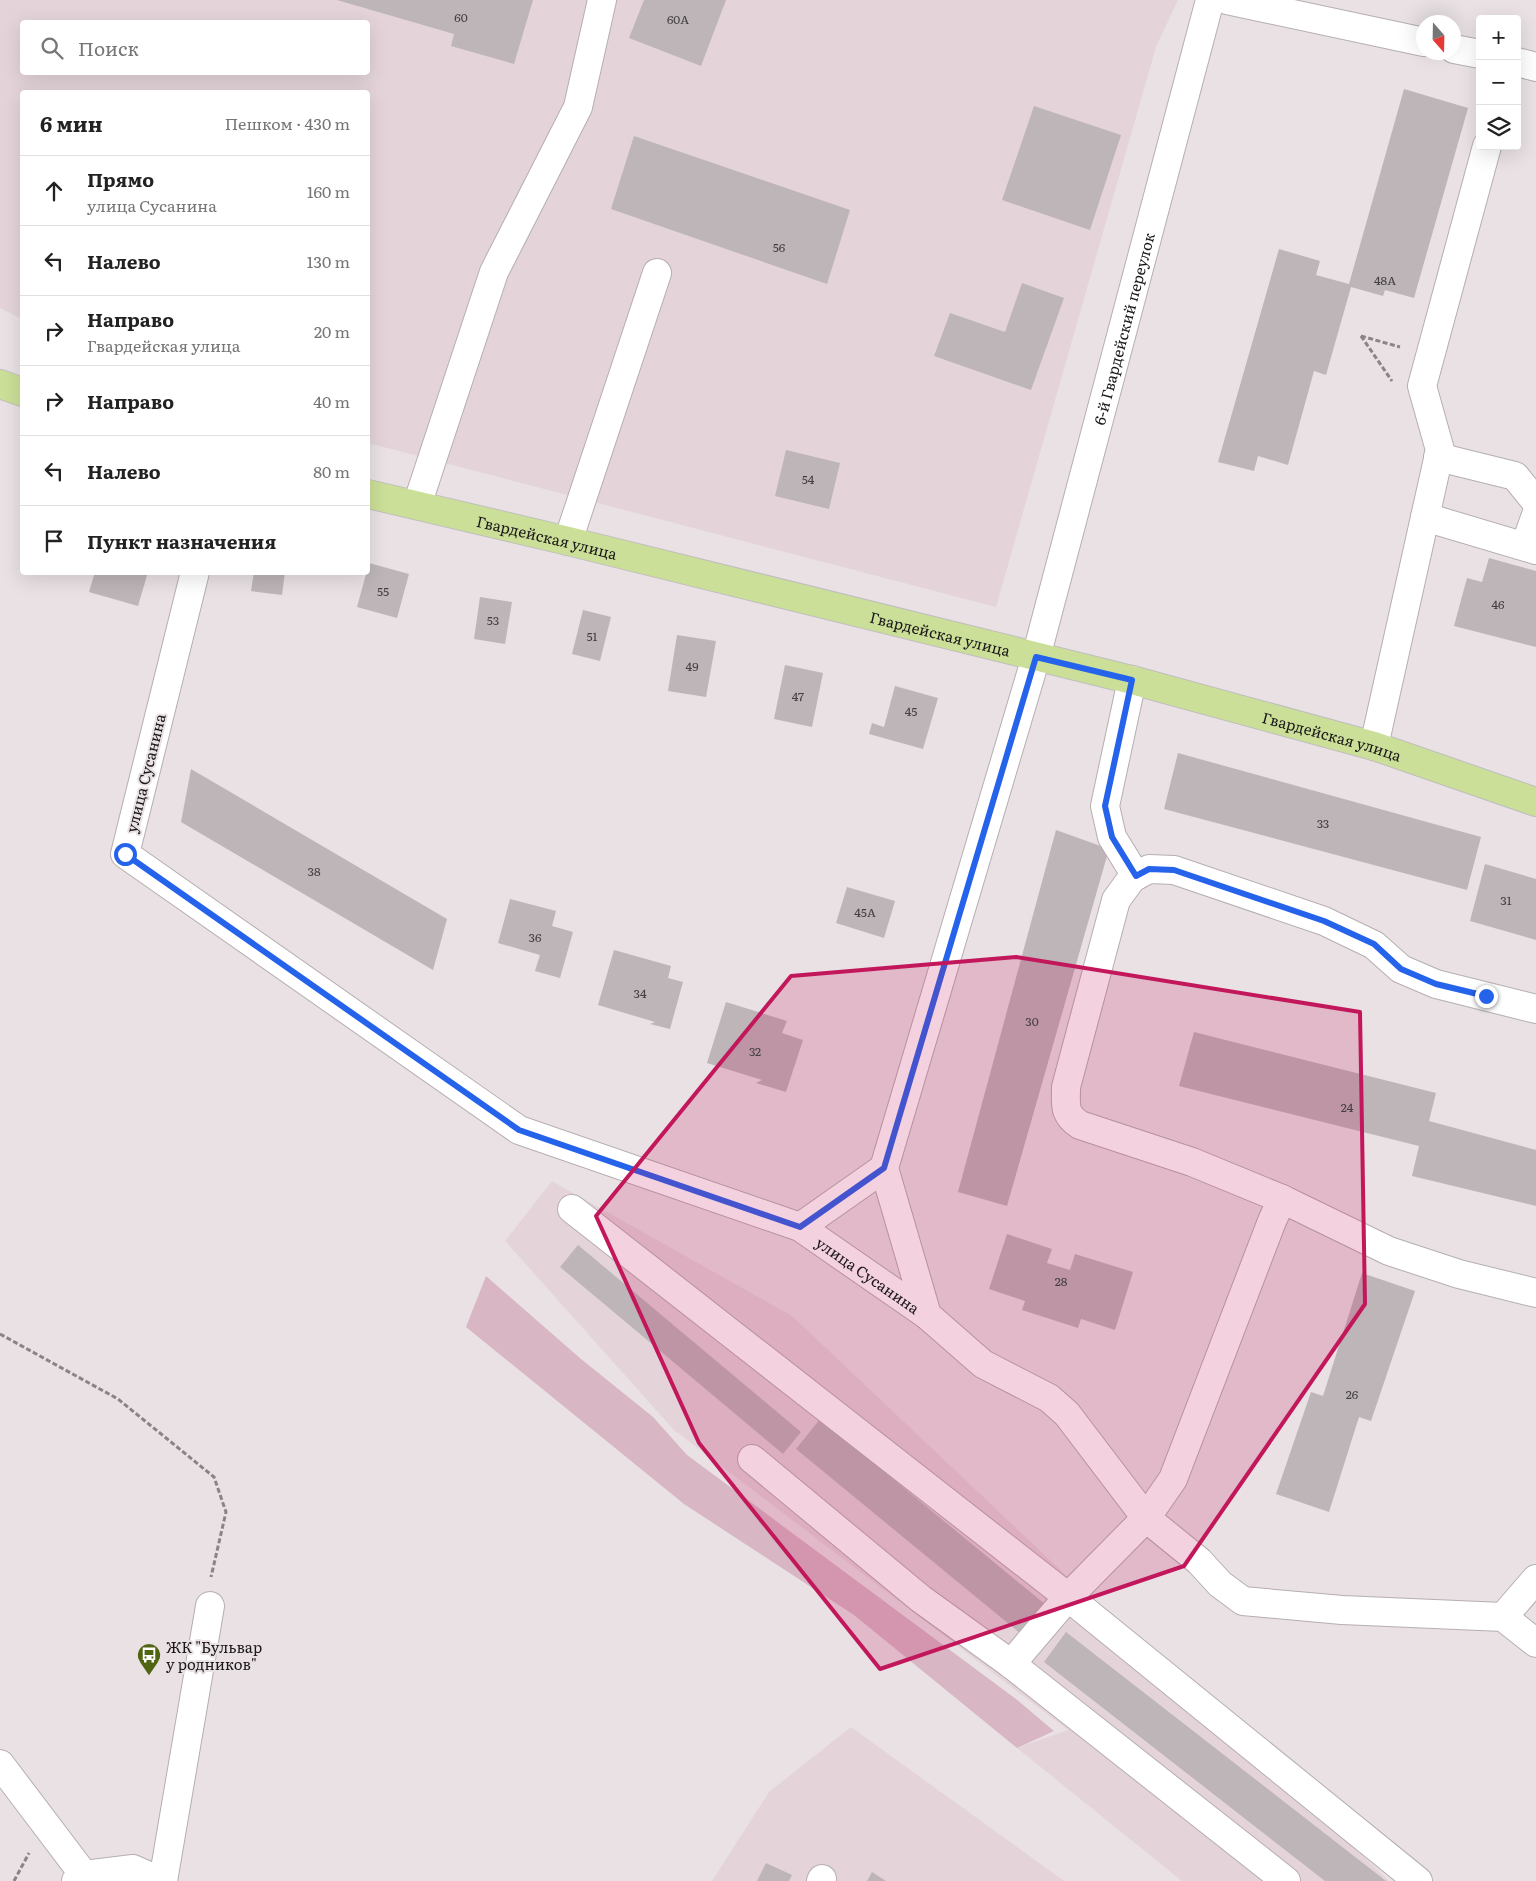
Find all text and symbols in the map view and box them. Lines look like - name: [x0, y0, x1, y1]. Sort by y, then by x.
- house number: 60: [454, 8, 468, 26]
- house number: 60А: [667, 10, 689, 28]
- north arrow: [1416, 15, 1461, 60]
- map controls: [1476, 15, 1521, 150]
- button: +: [1476, 15, 1521, 60]
- search box: [20, 20, 370, 75]
- icon: search: [38, 34, 66, 62]
- text: Поиск: [78, 34, 139, 62]
- button: −: [1476, 60, 1521, 105]
- button: layers: [1476, 105, 1521, 150]
- text: 6 мин: [40, 107, 103, 138]
- text: Пешком · 430 m: [225, 111, 350, 135]
- text: Прямо: [87, 165, 154, 193]
- icon: ahead: [40, 177, 68, 205]
- text: 160 m: [307, 179, 350, 203]
- text: улица Сусанина: [87, 193, 217, 217]
- street label: 6-й Гвардейский переулок: [1087, 230, 1159, 427]
- house number: 56: [773, 238, 786, 256]
- icon: left: [40, 247, 68, 275]
- text: Налево: [87, 247, 161, 275]
- text: 130 m: [307, 249, 350, 273]
- house number: 48А: [1374, 271, 1396, 289]
- text: Направо: [87, 305, 174, 333]
- icon: right: [40, 317, 68, 345]
- text: 20 m: [314, 319, 350, 343]
- text: Гвардейская улица: [87, 333, 240, 357]
- icon: right: [40, 387, 68, 415]
- text: Направо: [87, 387, 174, 415]
- text: 40 m: [313, 389, 350, 413]
- icon: left: [40, 457, 68, 485]
- text: Налево: [87, 457, 161, 485]
- text: 80 m: [313, 459, 350, 483]
- house number: 54: [802, 470, 815, 488]
- street label: Гвардейская улица: [474, 508, 621, 564]
- icon: arrive: [40, 527, 68, 555]
- text: Пункт назначения: [87, 527, 276, 555]
- house number: 55: [377, 582, 389, 600]
- house number: 46: [1491, 595, 1505, 613]
- street label: Гвардейская улица: [868, 604, 1014, 661]
- house number: 53: [487, 611, 499, 629]
- house number: 51: [587, 627, 598, 645]
- house number: 49: [686, 657, 698, 675]
- house number: 47: [792, 687, 804, 705]
- house number: 45: [905, 702, 917, 720]
- street label: Гвардейская улица: [1260, 705, 1406, 767]
- street label: улица Сусанина: [119, 710, 171, 835]
- house number: 33: [1317, 814, 1329, 832]
- route start: [114, 843, 137, 866]
- house number: 38: [307, 862, 321, 880]
- house number: 31: [1500, 891, 1512, 909]
- house number: 45А: [854, 903, 876, 921]
- house number: 36: [529, 928, 542, 946]
- house number: 34: [633, 984, 647, 1002]
- route end: [1475, 985, 1498, 1008]
- house number: 30: [1025, 1012, 1039, 1030]
- house number: 32: [749, 1042, 761, 1060]
- house number: 24: [1341, 1098, 1354, 1116]
- street label: улица Сусанина: [812, 1230, 926, 1319]
- house number: 28: [1055, 1272, 1068, 1290]
- house number: 26: [1346, 1385, 1359, 1403]
- place label: ЖК "Бульвар у родников": [166, 1635, 262, 1675]
- bus stop icon: ЖК "Бульвар у родников": [136, 1642, 162, 1676]

